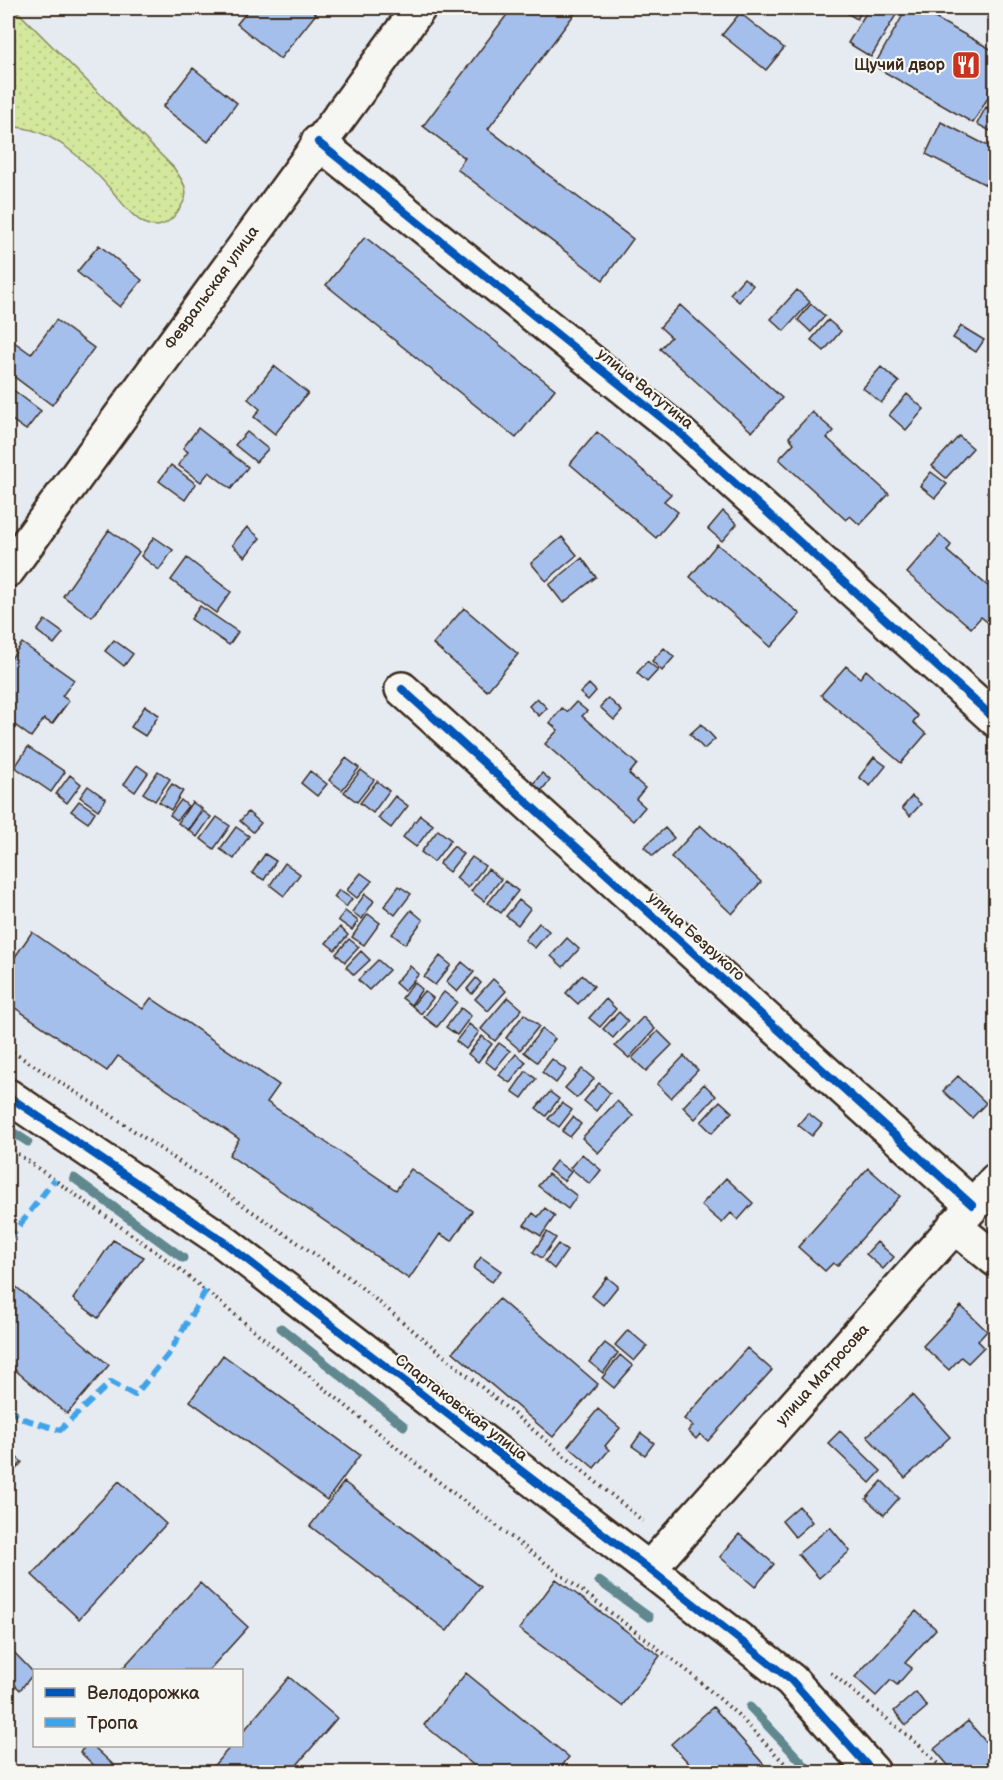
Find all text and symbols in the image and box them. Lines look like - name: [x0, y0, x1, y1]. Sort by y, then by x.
- restaurant icon: Щучий двор: [950, 49, 982, 81]
- place label: Щучий двор: [854, 56, 946, 75]
- street label: Февральская улица: [161, 222, 264, 354]
- street label: улица Ватутина: [593, 345, 697, 434]
- street label: улица Безрукого: [644, 889, 748, 985]
- street label: улица Матросова: [772, 1320, 874, 1430]
- street label: Спартаковская улица: [391, 1350, 531, 1466]
- legend: [33, 1669, 243, 1747]
- text: Велодорожка: [87, 1683, 200, 1704]
- text: Тропа: [87, 1713, 138, 1734]

